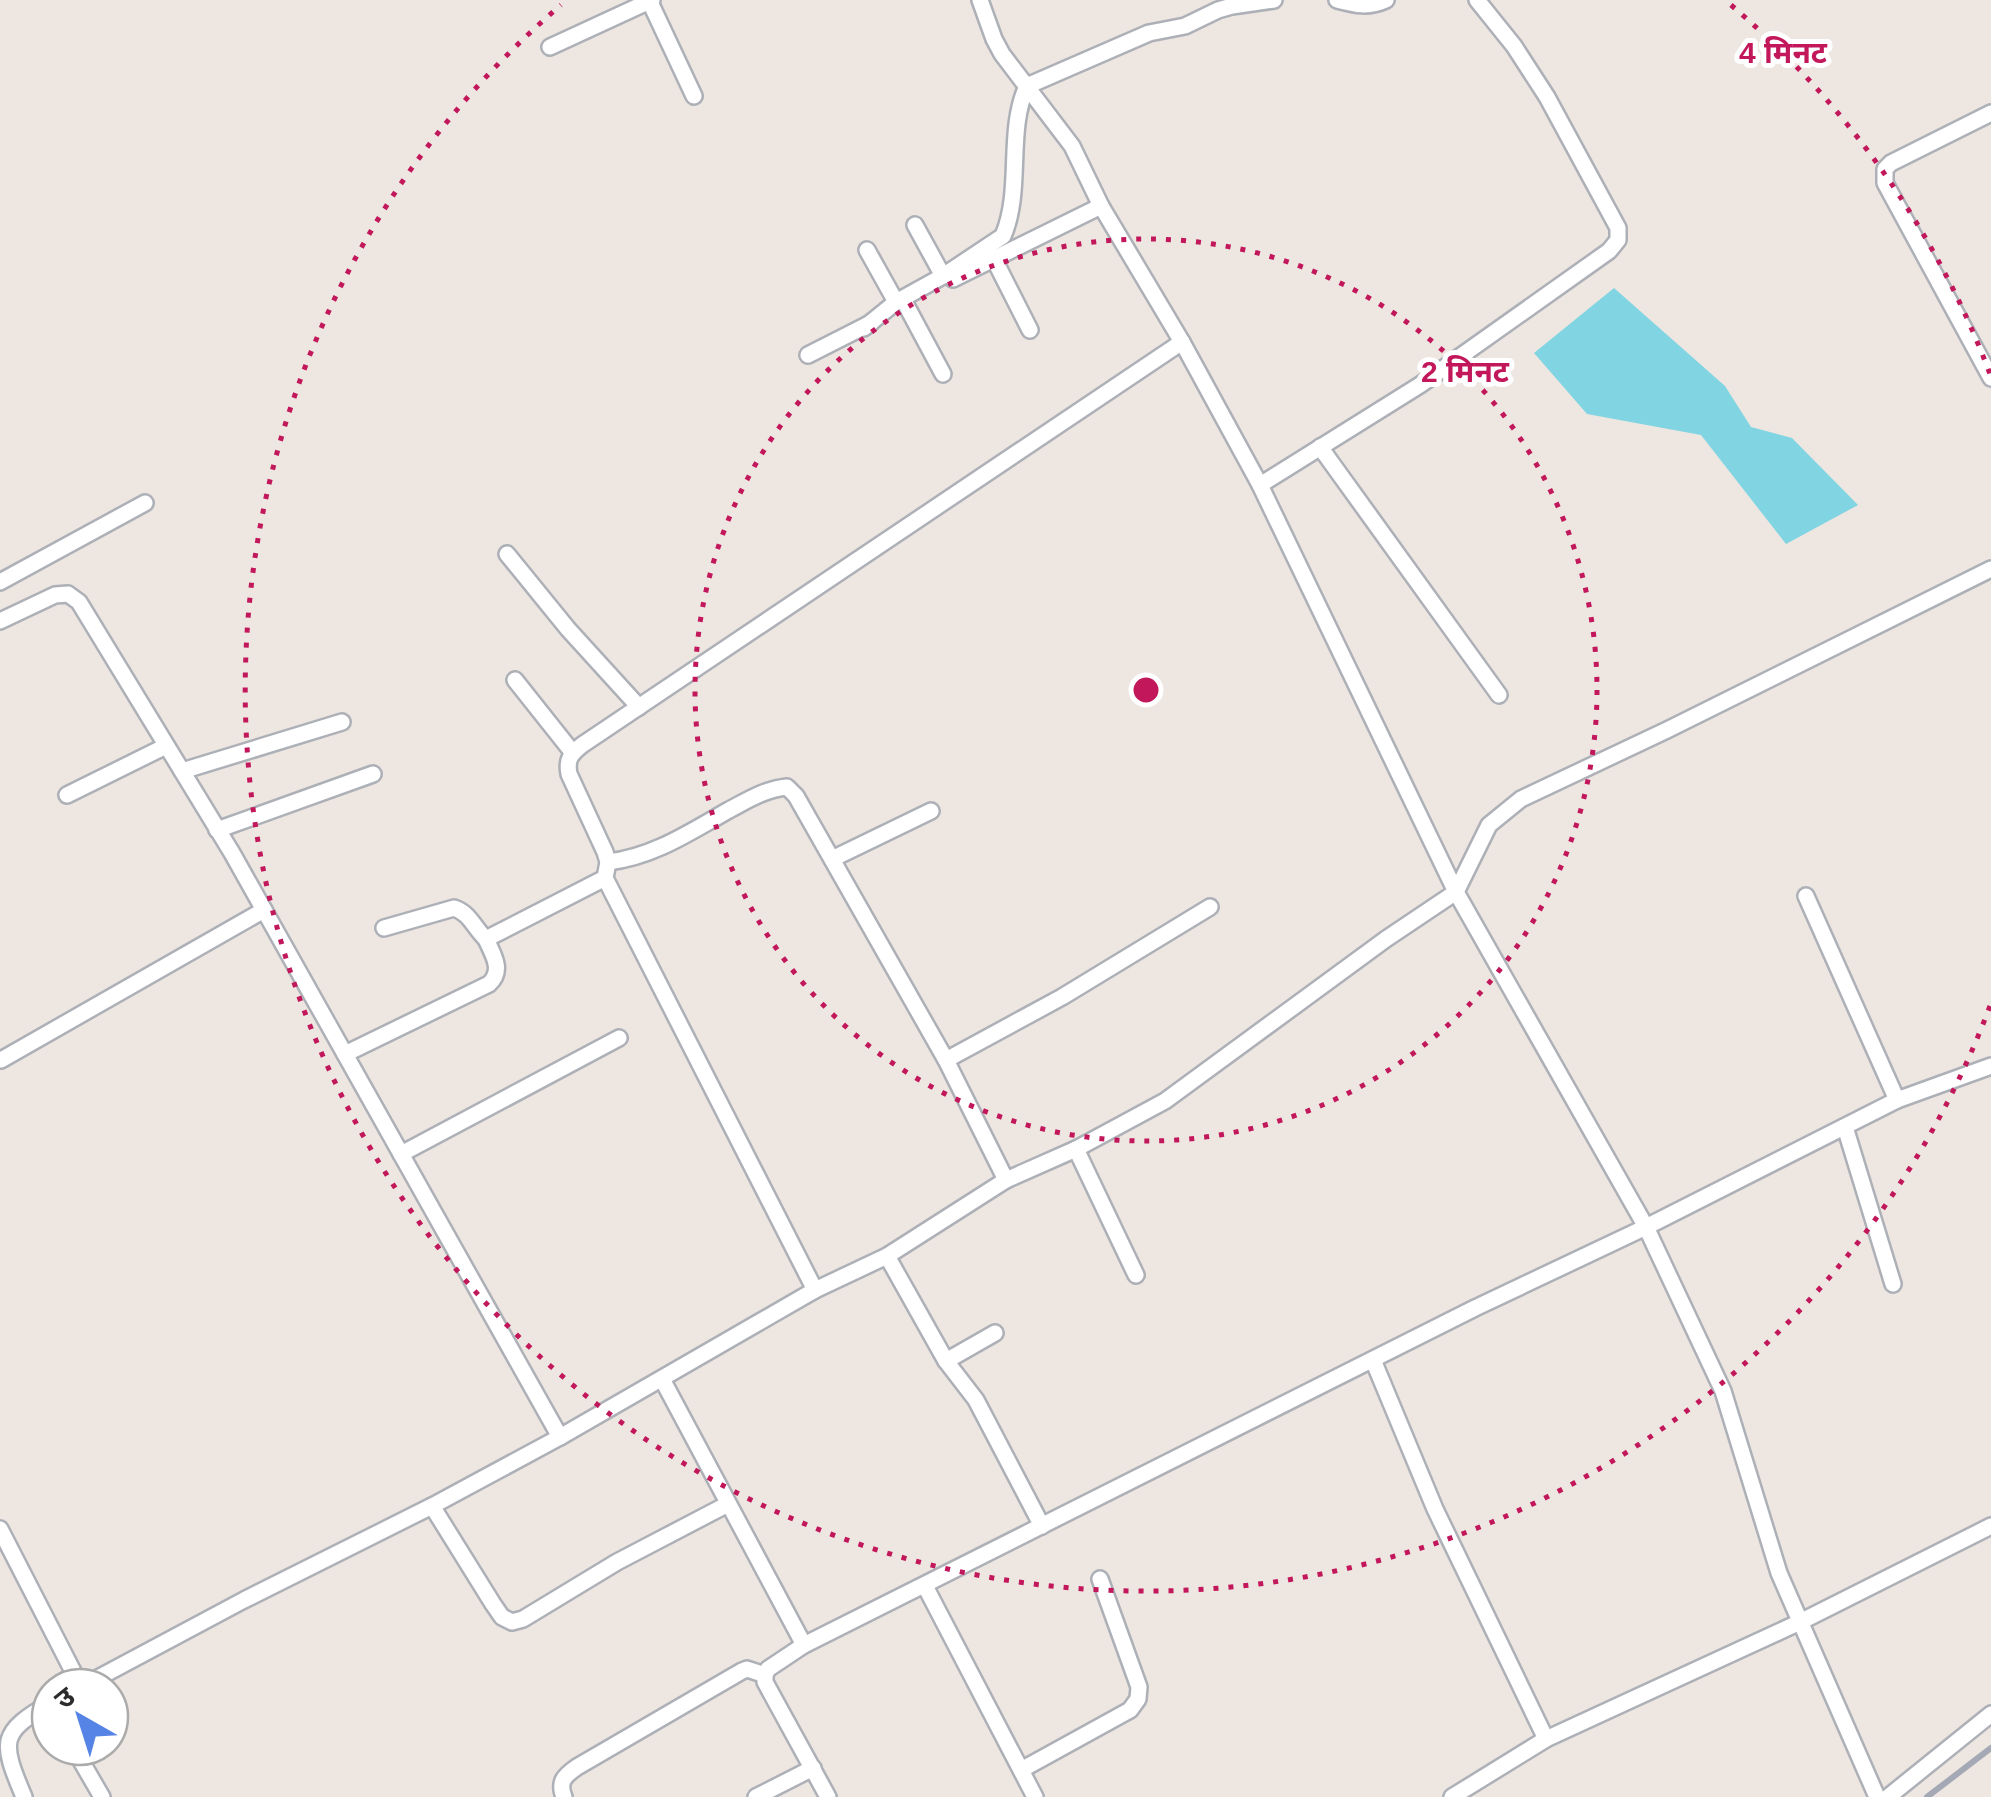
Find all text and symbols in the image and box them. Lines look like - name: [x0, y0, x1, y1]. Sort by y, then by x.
- text: 4 मिनट: [1739, 36, 1828, 69]
- text: 2 मिनट: [1421, 355, 1510, 388]
- centre of rings: [1128, 672, 1164, 708]
- north arrow: [30, 1667, 130, 1767]
- text: उ: [48, 1680, 81, 1715]

